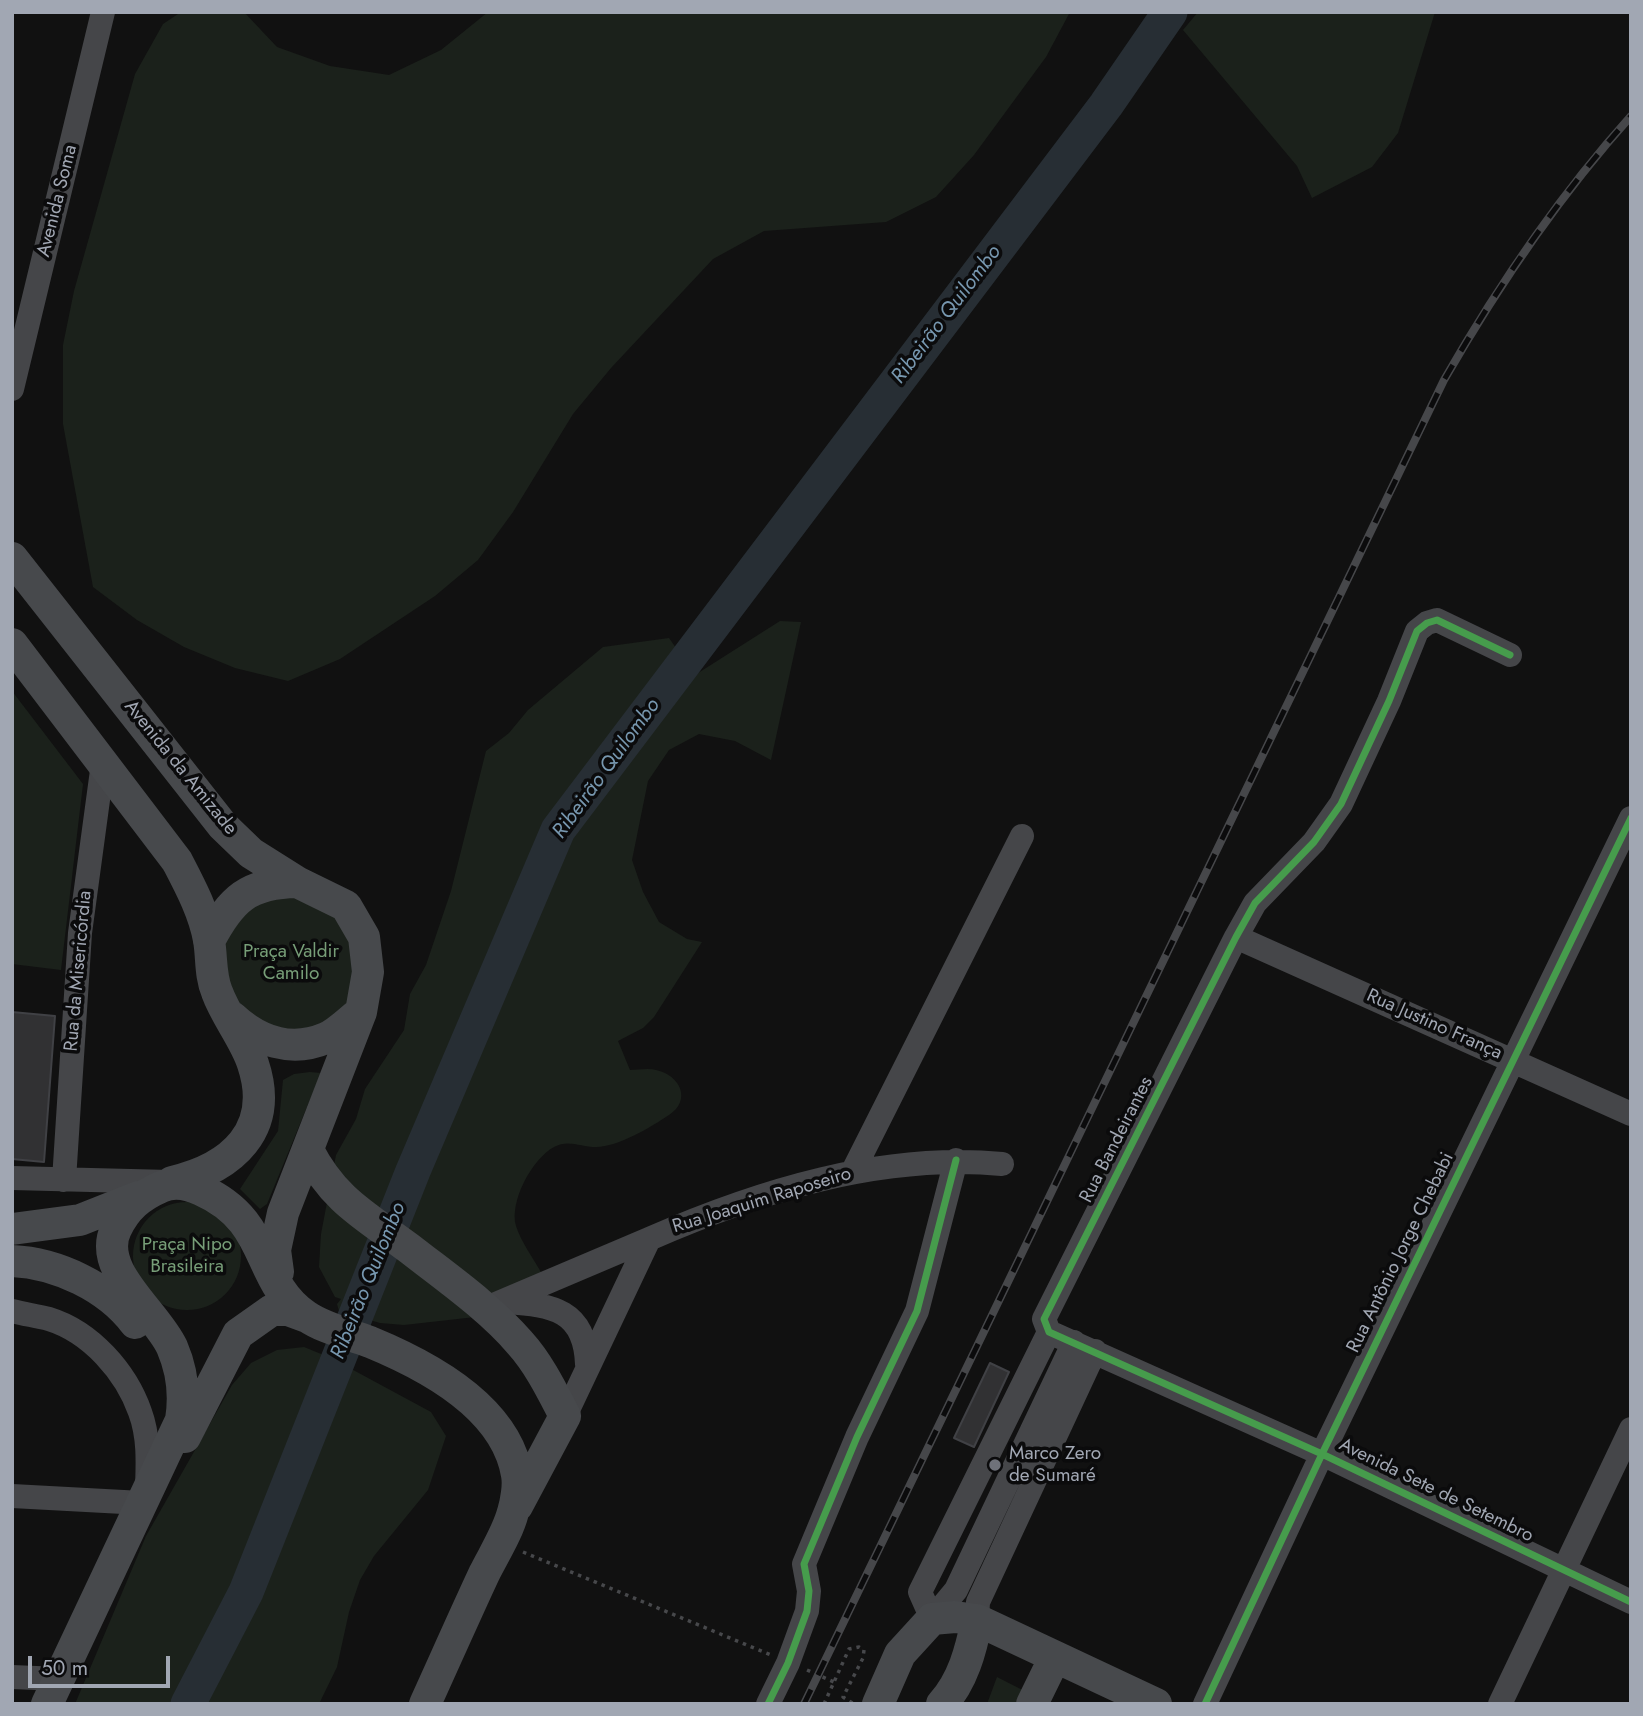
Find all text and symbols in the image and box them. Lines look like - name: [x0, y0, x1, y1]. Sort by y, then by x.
- street label: Avenida Soma: [33, 143, 83, 259]
- water label: Ribeirão Quilombo: [887, 241, 1007, 389]
- water label: Ribeirão Quilombo: [548, 694, 666, 844]
- street label: Avenida da Amizade: [119, 696, 241, 840]
- street label: Rua da Misericórdia: [61, 890, 97, 1052]
- park label: Praça Valdir Camilo: [243, 941, 339, 985]
- street label: Rua Justino França: [1363, 985, 1505, 1065]
- street label: Rua Bandeirantes: [1075, 1073, 1159, 1207]
- street label: Rua Antônio Jorge Chebabi: [1343, 1149, 1459, 1357]
- street label: Rua Joaquim Raposeiro: [670, 1163, 854, 1239]
- water label: Ribeirão Quilombo: [326, 1199, 412, 1363]
- park label: Praça Nipo Brasileira: [142, 1234, 232, 1278]
- street label: Avenida Sete de Setembro: [1335, 1434, 1537, 1548]
- place label: Marco Zero de Sumaré: [1009, 1443, 1101, 1487]
- marker: Marco Zero de Sumaré: [987, 1457, 1003, 1473]
- scale bar: [32, 1642, 173, 1686]
- text: 50 m: [41, 1653, 88, 1683]

